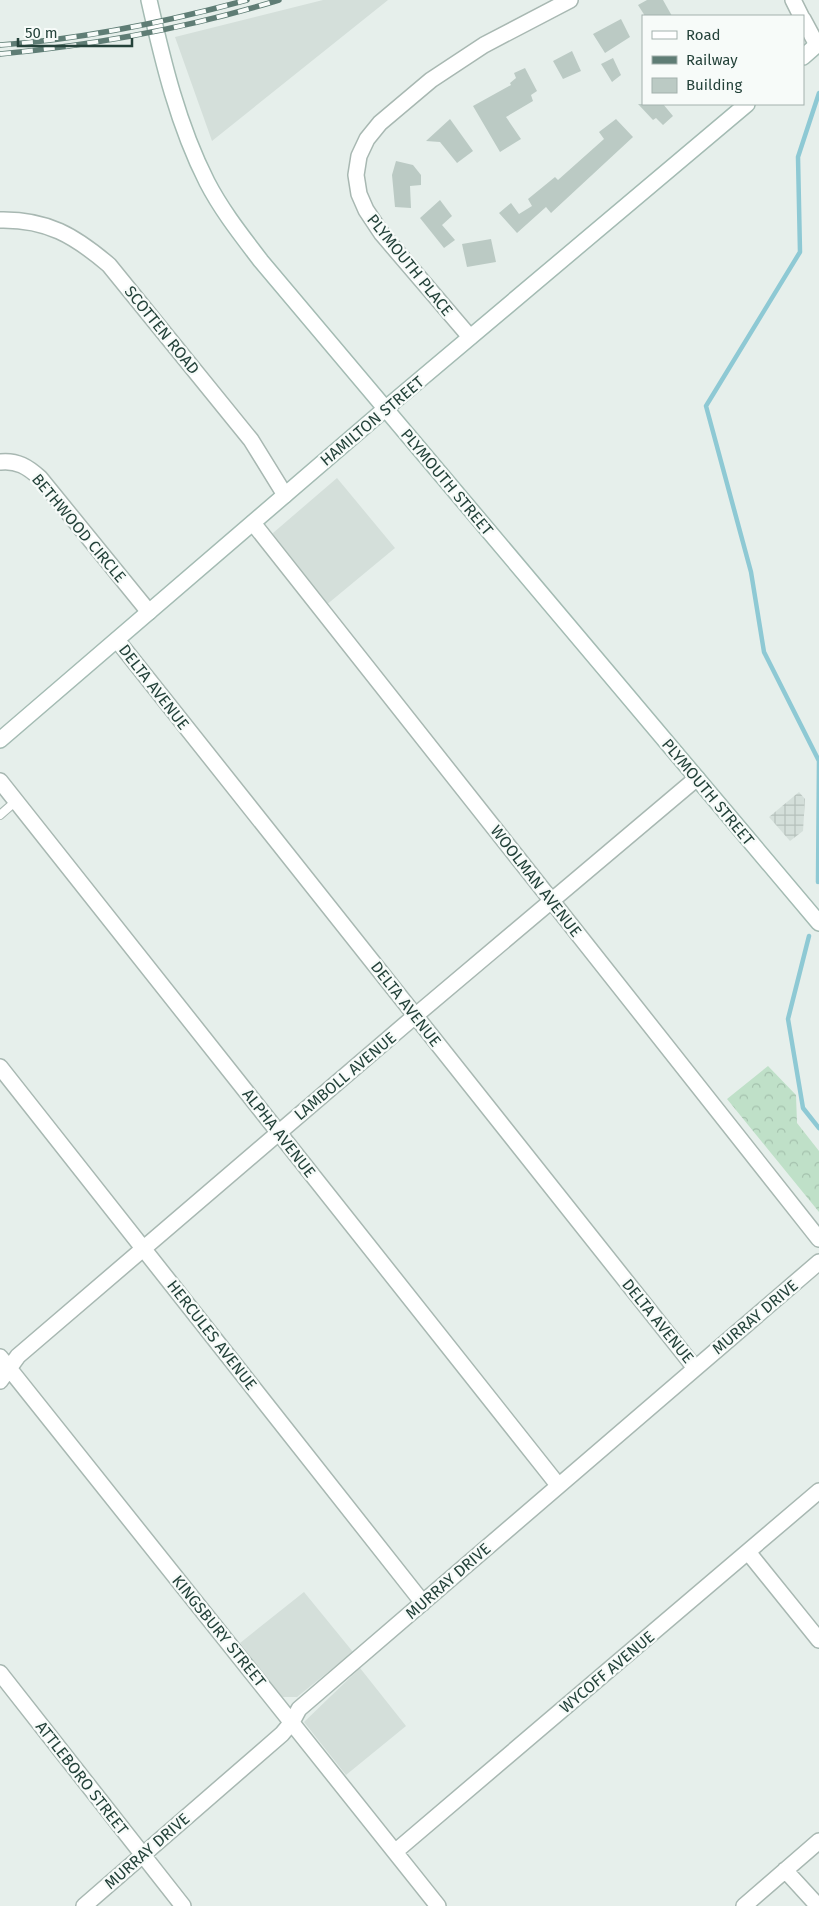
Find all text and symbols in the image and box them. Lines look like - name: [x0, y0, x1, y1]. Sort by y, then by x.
- scale bar: [18, 15, 131, 47]
- legend: [642, 15, 804, 105]
- text: 50 m: [25, 24, 58, 42]
- text: Road: [686, 26, 721, 44]
- text: Railway: [686, 51, 738, 69]
- text: Building: [686, 76, 742, 94]
- street label: PLYMOUTH PLACE: [363, 210, 457, 320]
- street label: SCOTTEN ROAD: [121, 282, 203, 378]
- street label: HAMILTON STREET: [316, 372, 428, 470]
- street label: PLYMOUTH STREET: [397, 425, 498, 540]
- street label: BETHWOOD CIRCLE: [28, 470, 130, 586]
- street label: DELTA AVENUE: [115, 641, 193, 733]
- street label: PLYMOUTH STREET: [658, 735, 759, 850]
- street label: WOOLMAN AVENUE: [487, 821, 585, 941]
- street label: DELTA AVENUE: [367, 958, 445, 1050]
- street label: LAMBOLL AVENUE: [290, 1028, 400, 1124]
- street label: ALPHA AVENUE: [239, 1085, 319, 1181]
- street label: DELTA AVENUE: [618, 1275, 698, 1367]
- street label: HERCULES AVENUE: [163, 1276, 261, 1394]
- street label: MURRAY DRIVE: [708, 1276, 802, 1358]
- street label: MURRAY DRIVE: [402, 1539, 494, 1623]
- street label: KINGSBURY STREET: [168, 1571, 270, 1691]
- street label: WYCOFF AVENUE: [556, 1627, 658, 1717]
- street label: ATTLEBORO STREET: [32, 1717, 133, 1839]
- street label: MURRAY DRIVE: [101, 1809, 193, 1893]

